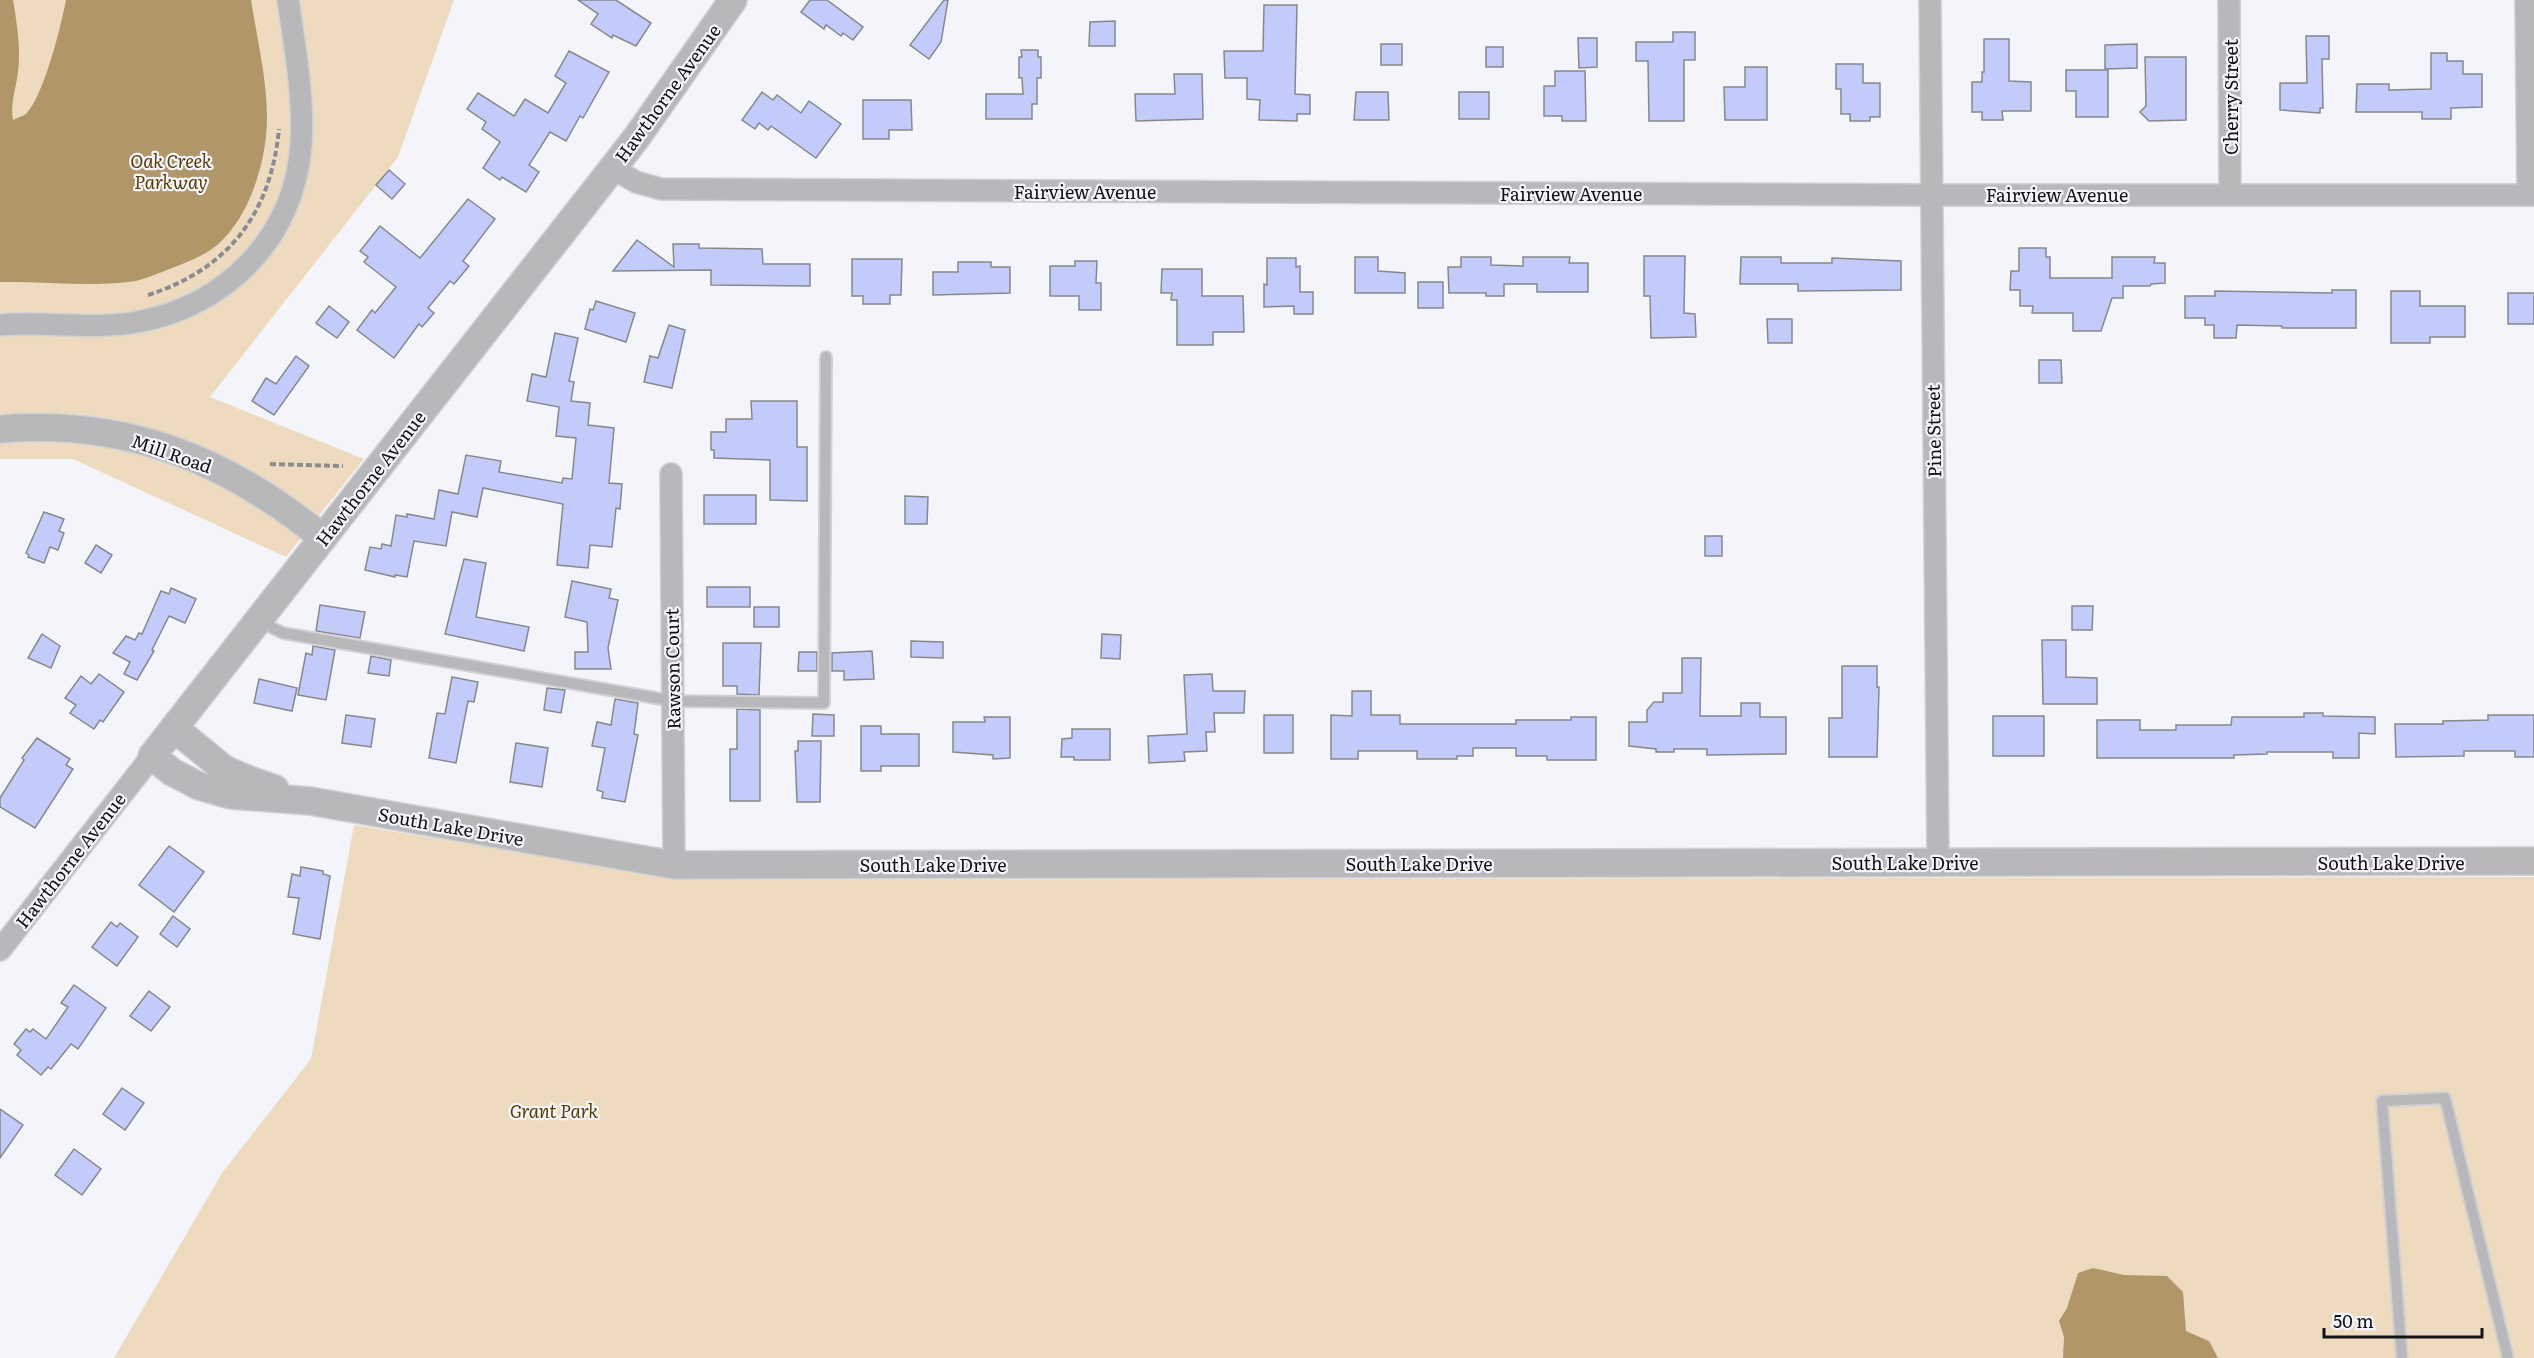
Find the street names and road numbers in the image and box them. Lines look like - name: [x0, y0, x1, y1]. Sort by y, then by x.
- street label: Hawthorne Avenue: [607, 18, 727, 168]
- street label: Cherry Street: [2217, 38, 2244, 155]
- street label: Fairview Avenue: [1014, 178, 1156, 205]
- street label: Fairview Avenue: [1500, 180, 1642, 207]
- street label: Fairview Avenue: [1986, 181, 2128, 208]
- street label: Pine Street: [1919, 384, 1947, 478]
- street label: Hawthorne Avenue: [308, 404, 432, 552]
- street label: Mill Road: [128, 427, 216, 479]
- street label: Rawson Court: [657, 607, 687, 730]
- street label: Hawthorne Avenue: [8, 786, 132, 934]
- street label: South Lake Drive: [376, 800, 526, 852]
- street label: South Lake Drive: [1831, 849, 1979, 876]
- street label: South Lake Drive: [2317, 849, 2465, 876]
- street label: South Lake Drive: [1345, 850, 1493, 877]
- street label: South Lake Drive: [859, 851, 1007, 878]

